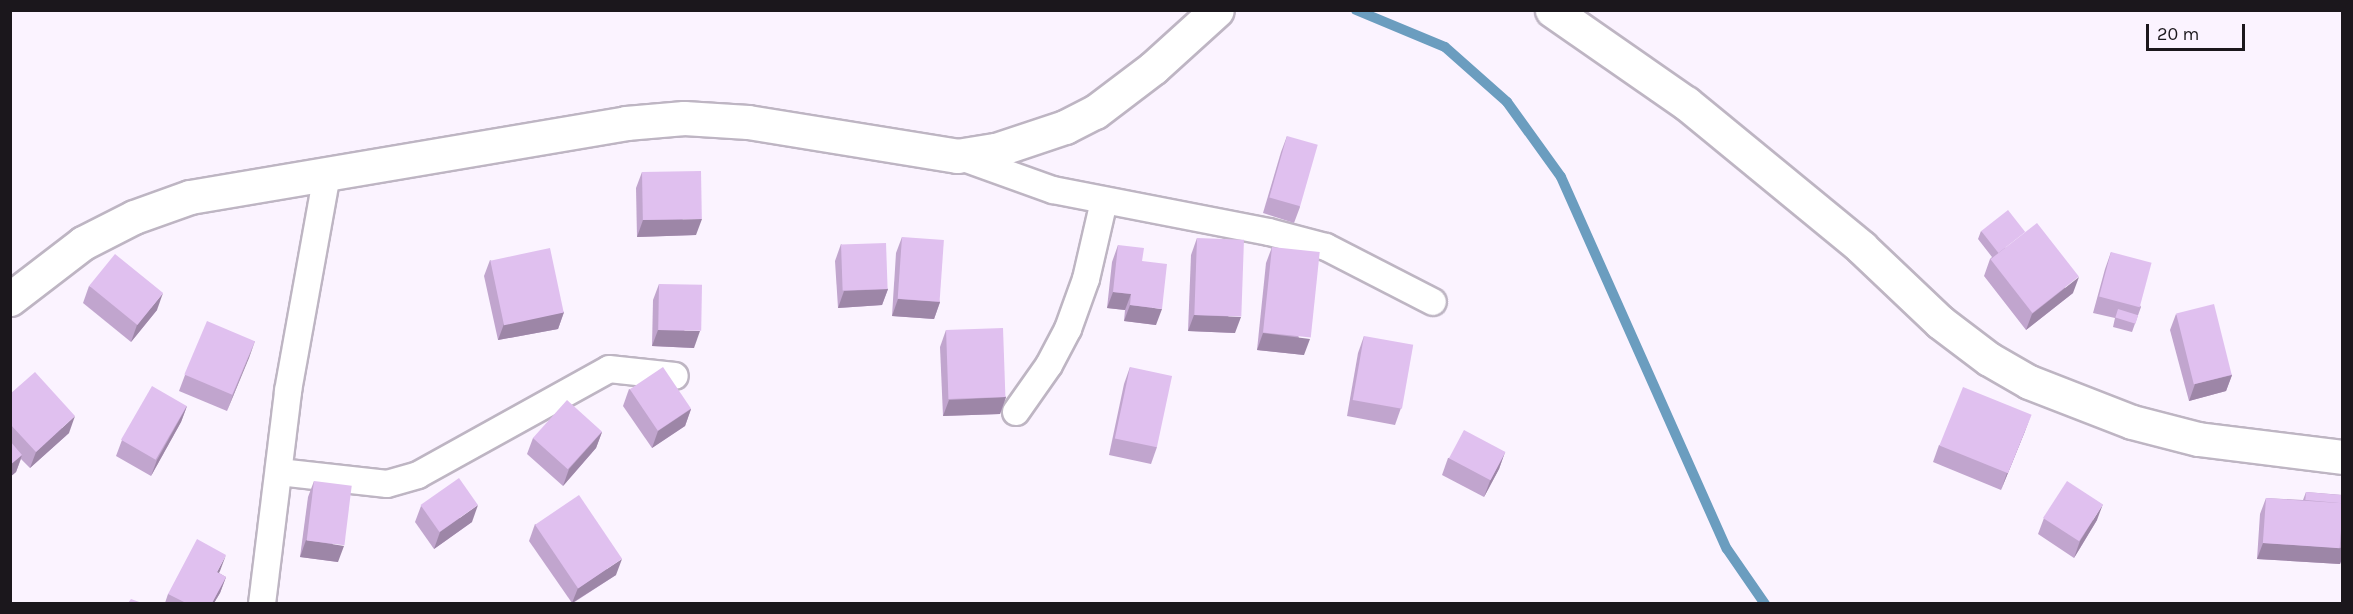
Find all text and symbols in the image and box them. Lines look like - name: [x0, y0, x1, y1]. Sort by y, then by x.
- scale bar: [2149, 12, 2248, 50]
- text: 20 m: [2157, 23, 2199, 45]

